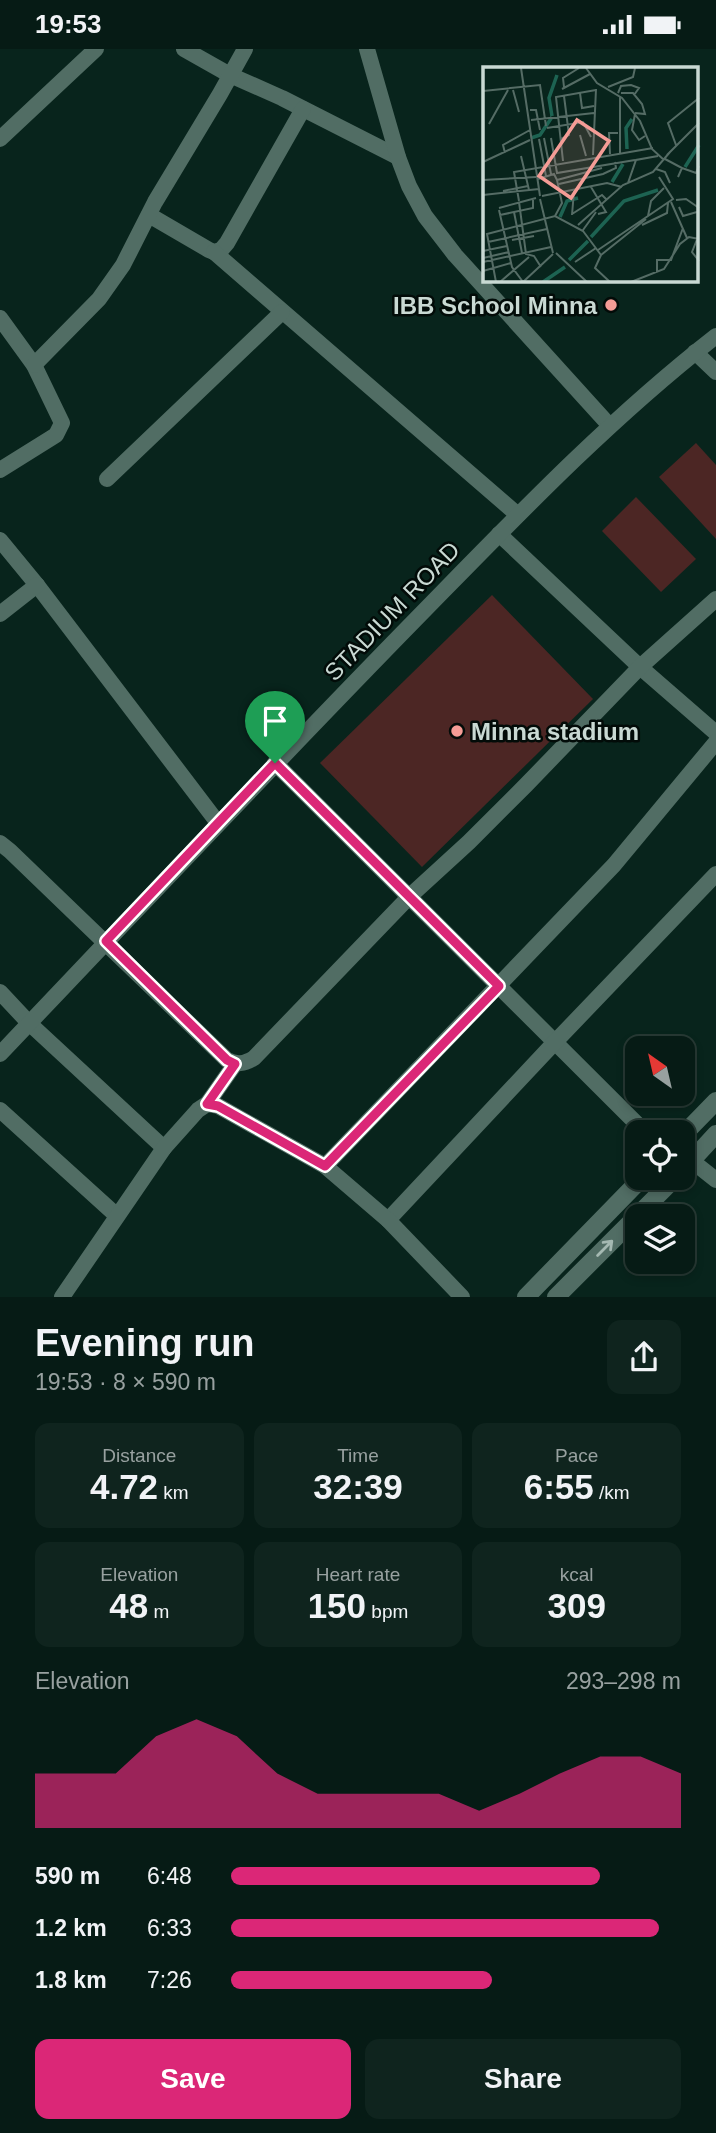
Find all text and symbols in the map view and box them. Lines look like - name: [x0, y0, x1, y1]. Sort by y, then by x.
- text: 19:53: [35, 9, 102, 39]
- inset map: [483, 67, 698, 282]
- place label: IBB School Minna: [393, 292, 598, 319]
- marker: IBB School Minna: [603, 297, 619, 313]
- street label: STADIUM ROAD: [319, 536, 465, 686]
- pin: [245, 691, 305, 763]
- icon: arrive: [256, 702, 294, 740]
- place label: Minna stadium: [471, 718, 639, 745]
- marker: Minna stadium: [449, 723, 465, 739]
- north arrow: [625, 1036, 695, 1106]
- map controls: [625, 1036, 695, 1274]
- button: locate: [625, 1120, 695, 1190]
- button: layers: [625, 1204, 695, 1274]
- one-way arrow: [596, 1240, 613, 1257]
- button: share: [607, 1320, 681, 1394]
- text: Evening run: [35, 1322, 255, 1364]
- text: 19:53 · 8 × 590 m: [35, 1369, 216, 1395]
- text: Distance: [102, 1445, 176, 1466]
- text: Time: [337, 1445, 379, 1466]
- text: Pace: [555, 1445, 598, 1466]
- text: 4.72: [90, 1467, 158, 1506]
- text: 32:39: [313, 1467, 403, 1506]
- text: 6:55: [524, 1467, 594, 1506]
- text: km: [158, 1482, 189, 1503]
- text: /km: [594, 1482, 630, 1503]
- text: Elevation: [100, 1564, 178, 1585]
- text: Heart rate: [316, 1564, 400, 1585]
- text: kcal: [560, 1564, 594, 1585]
- text: 48: [109, 1586, 148, 1625]
- text: 150: [308, 1586, 366, 1625]
- text: 309: [547, 1586, 606, 1625]
- text: m: [148, 1601, 169, 1622]
- text: bpm: [366, 1601, 408, 1622]
- text: Elevation: [35, 1668, 130, 1694]
- text: 293–298 m: [566, 1668, 681, 1694]
- text: 590 m: [35, 1863, 100, 1889]
- text: 6:48: [147, 1863, 192, 1889]
- text: 1.2 km: [35, 1915, 107, 1941]
- text: 6:33: [147, 1915, 192, 1941]
- text: 1.8 km: [35, 1967, 107, 1993]
- text: 7:26: [147, 1967, 192, 1993]
- button: Save: [35, 2039, 351, 2119]
- button: Share: [365, 2039, 681, 2119]

